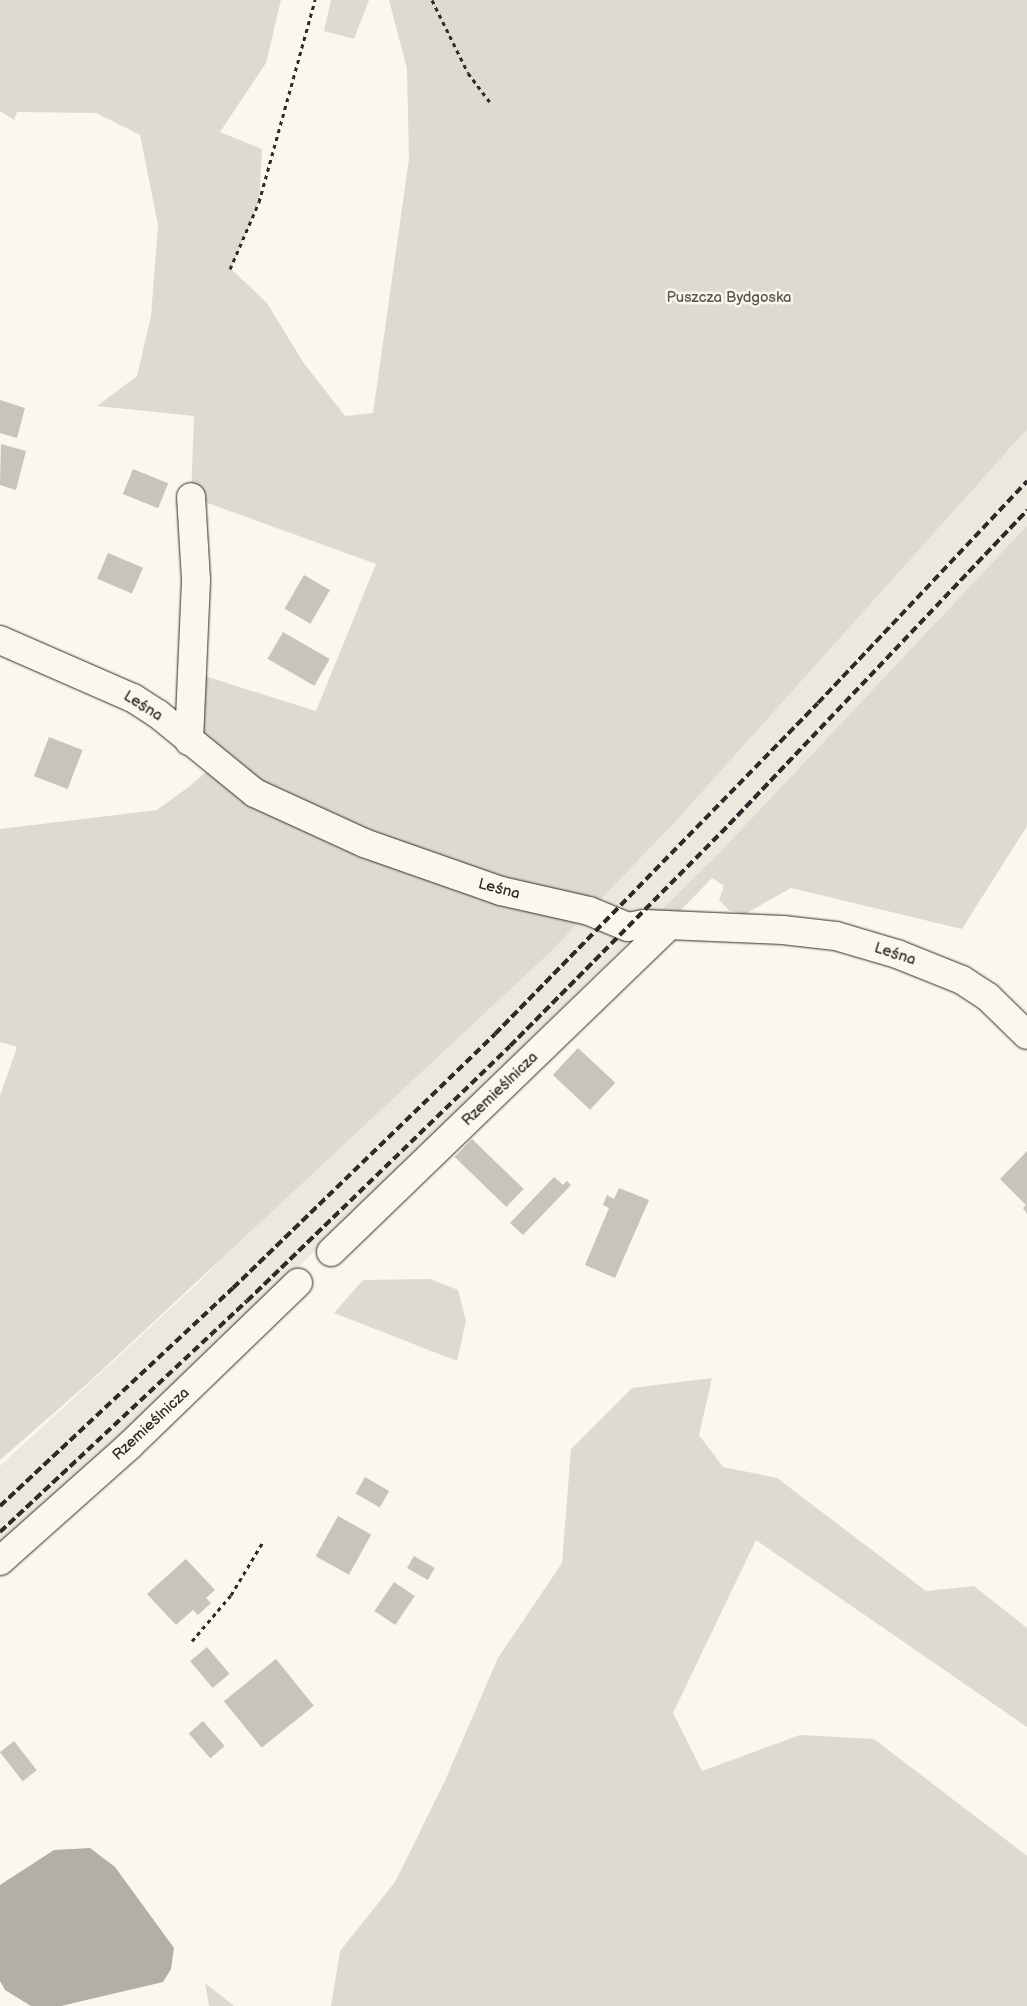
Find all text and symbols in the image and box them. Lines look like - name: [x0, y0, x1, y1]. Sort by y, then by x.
- park label: Puszcza Bydgoska: [666, 289, 792, 307]
- street label: Leśna: [120, 687, 166, 725]
- street label: Leśna: [476, 875, 522, 903]
- street label: Leśna: [872, 939, 918, 969]
- street label: Rzemieślnicza: [458, 1048, 542, 1130]
- street label: Rzemieślnicza: [109, 1384, 193, 1464]

